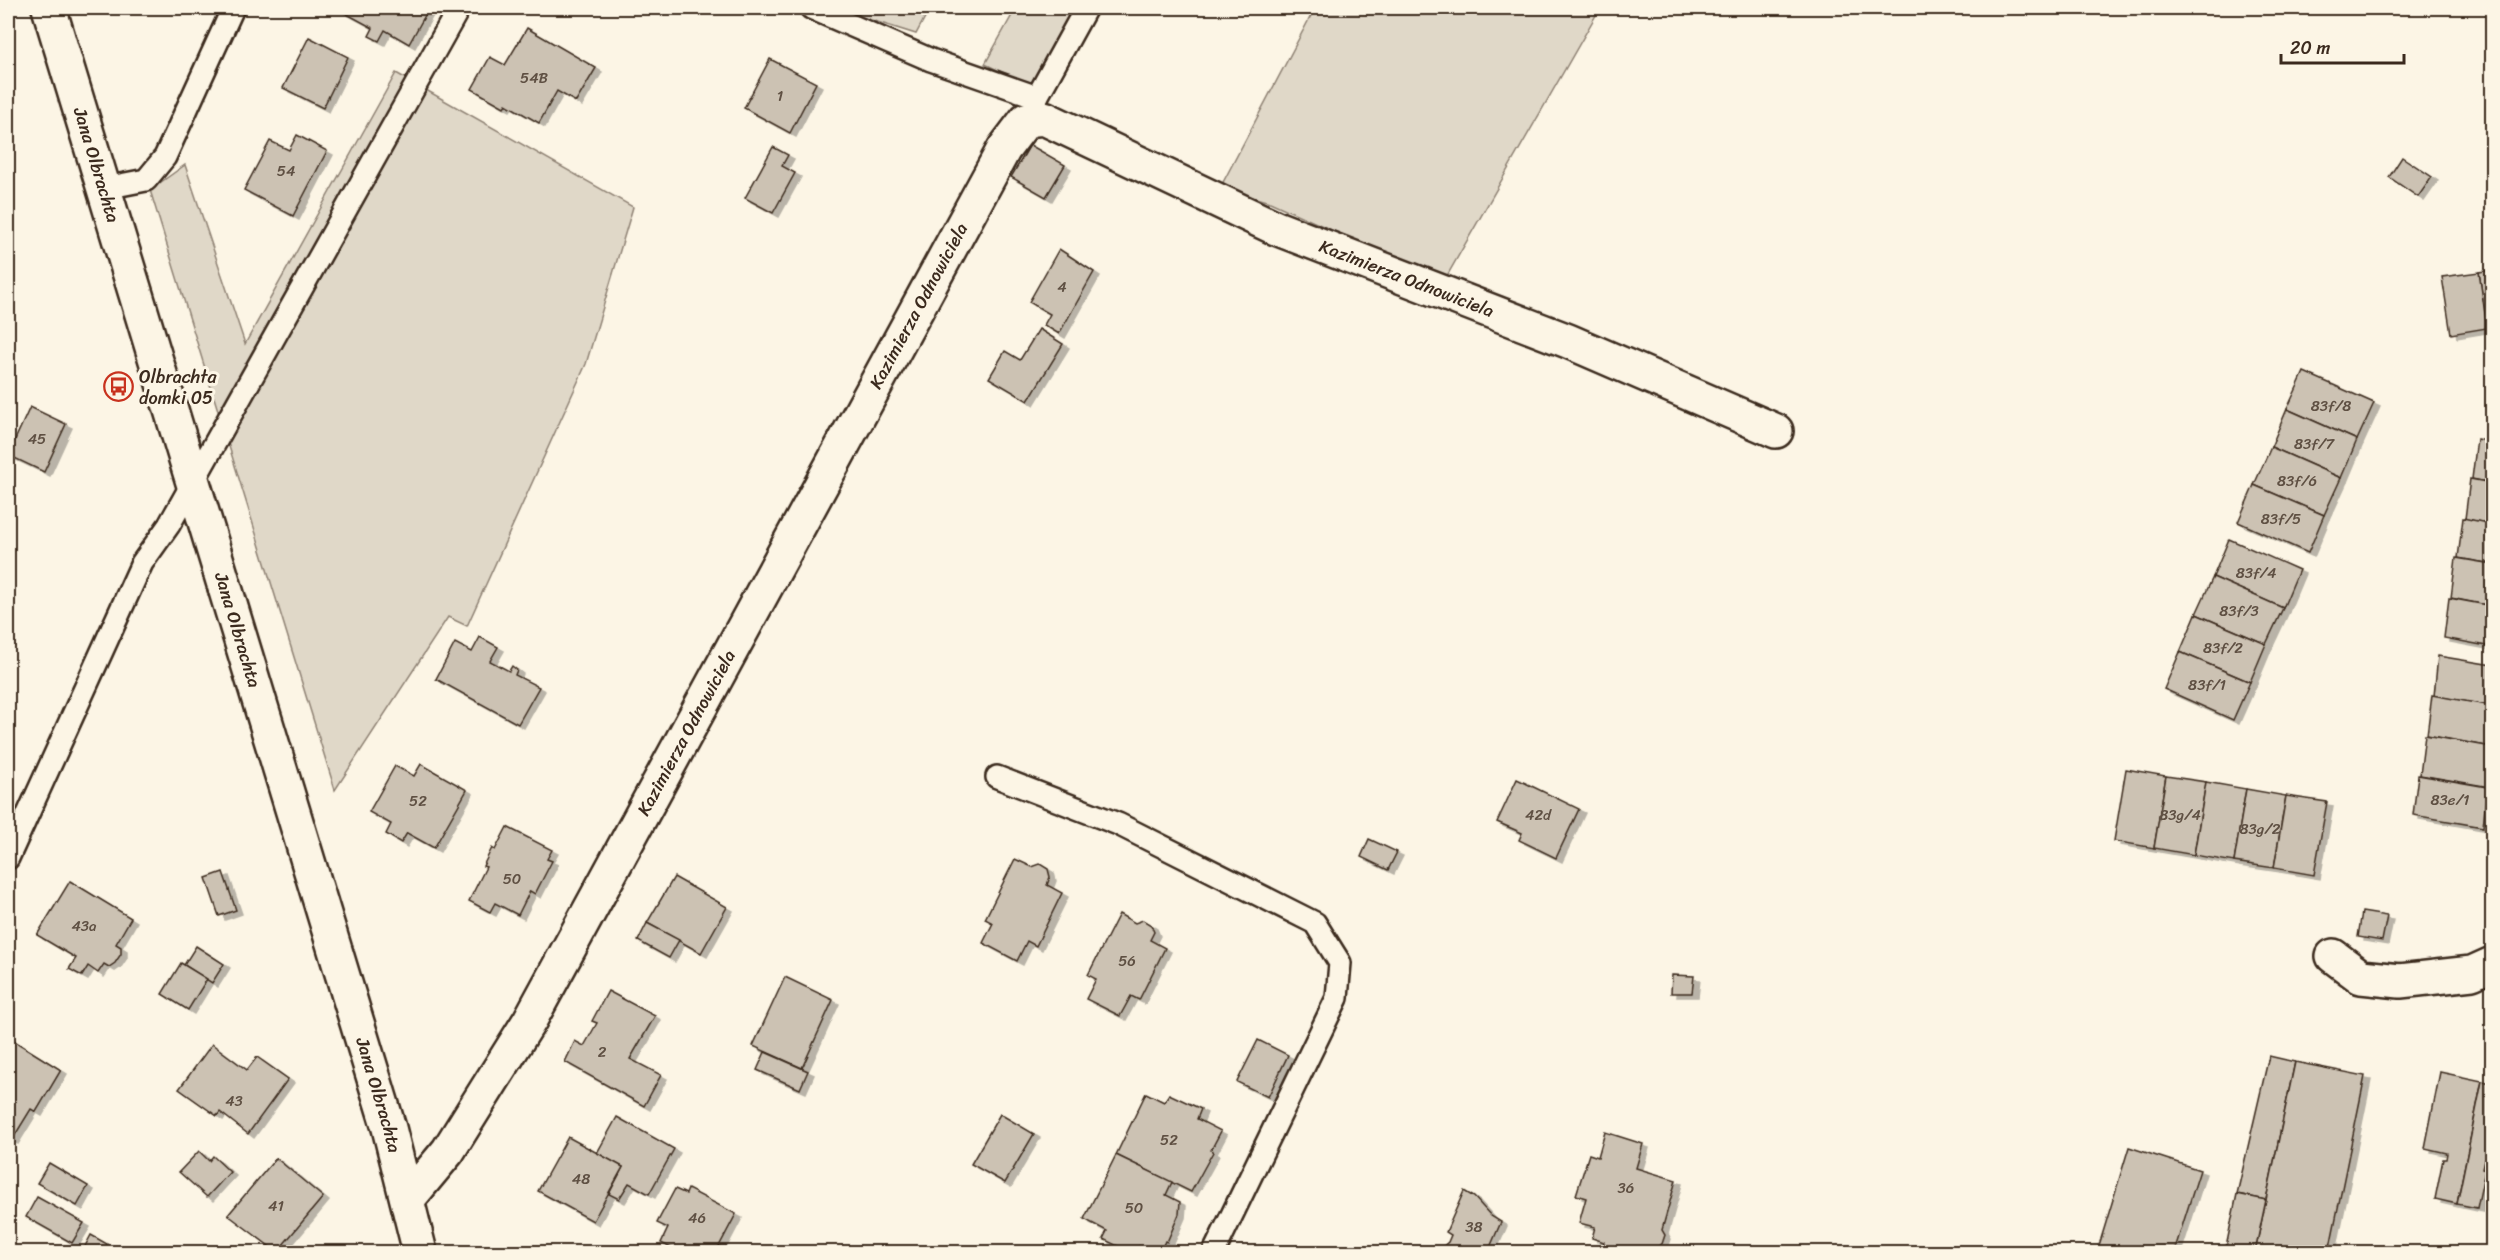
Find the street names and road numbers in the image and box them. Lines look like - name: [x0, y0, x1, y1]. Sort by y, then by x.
- street label: Jana Olbrachta: [64, 102, 129, 227]
- street label: Kazimierza Odnowiciela: [860, 217, 977, 395]
- street label: Kazimierza Odnowiciela: [1314, 230, 1499, 327]
- street label: Jana Olbrachta: [205, 567, 270, 692]
- street label: Kazimierza Odnowiciela: [628, 644, 745, 822]
- street label: Jana Olbrachta: [346, 1032, 411, 1156]

